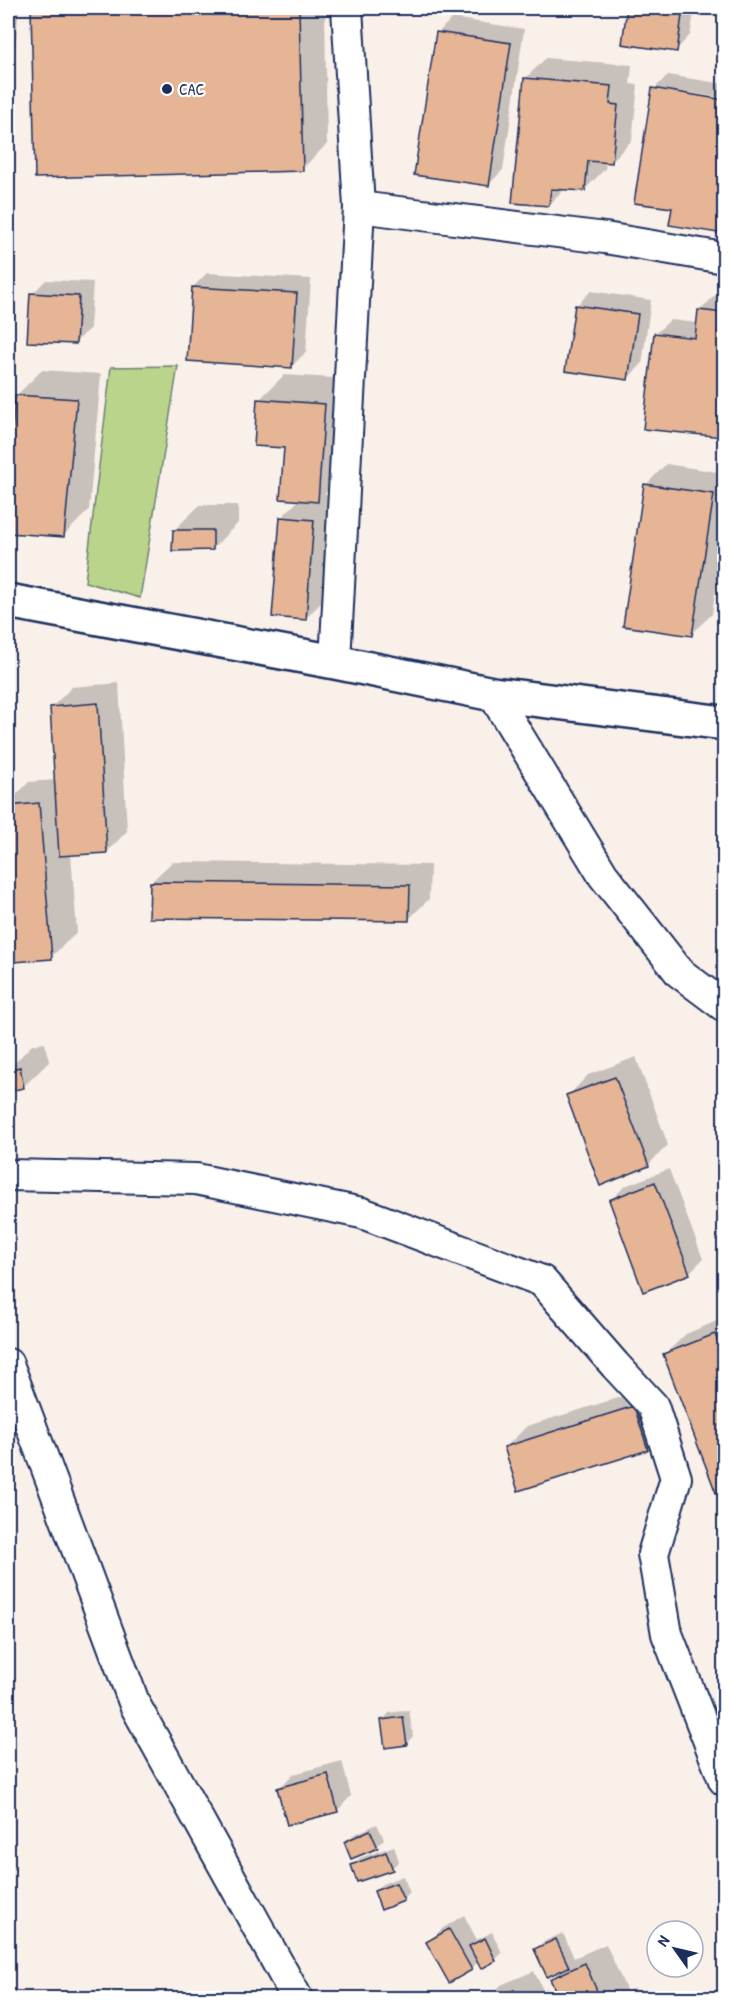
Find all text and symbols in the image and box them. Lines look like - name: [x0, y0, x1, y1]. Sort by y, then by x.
- place label: CAC: [179, 78, 205, 100]
- marker: CAC: [160, 82, 174, 96]
- north arrow: [645, 1919, 705, 1979]
- text: N: [651, 1931, 674, 1950]

